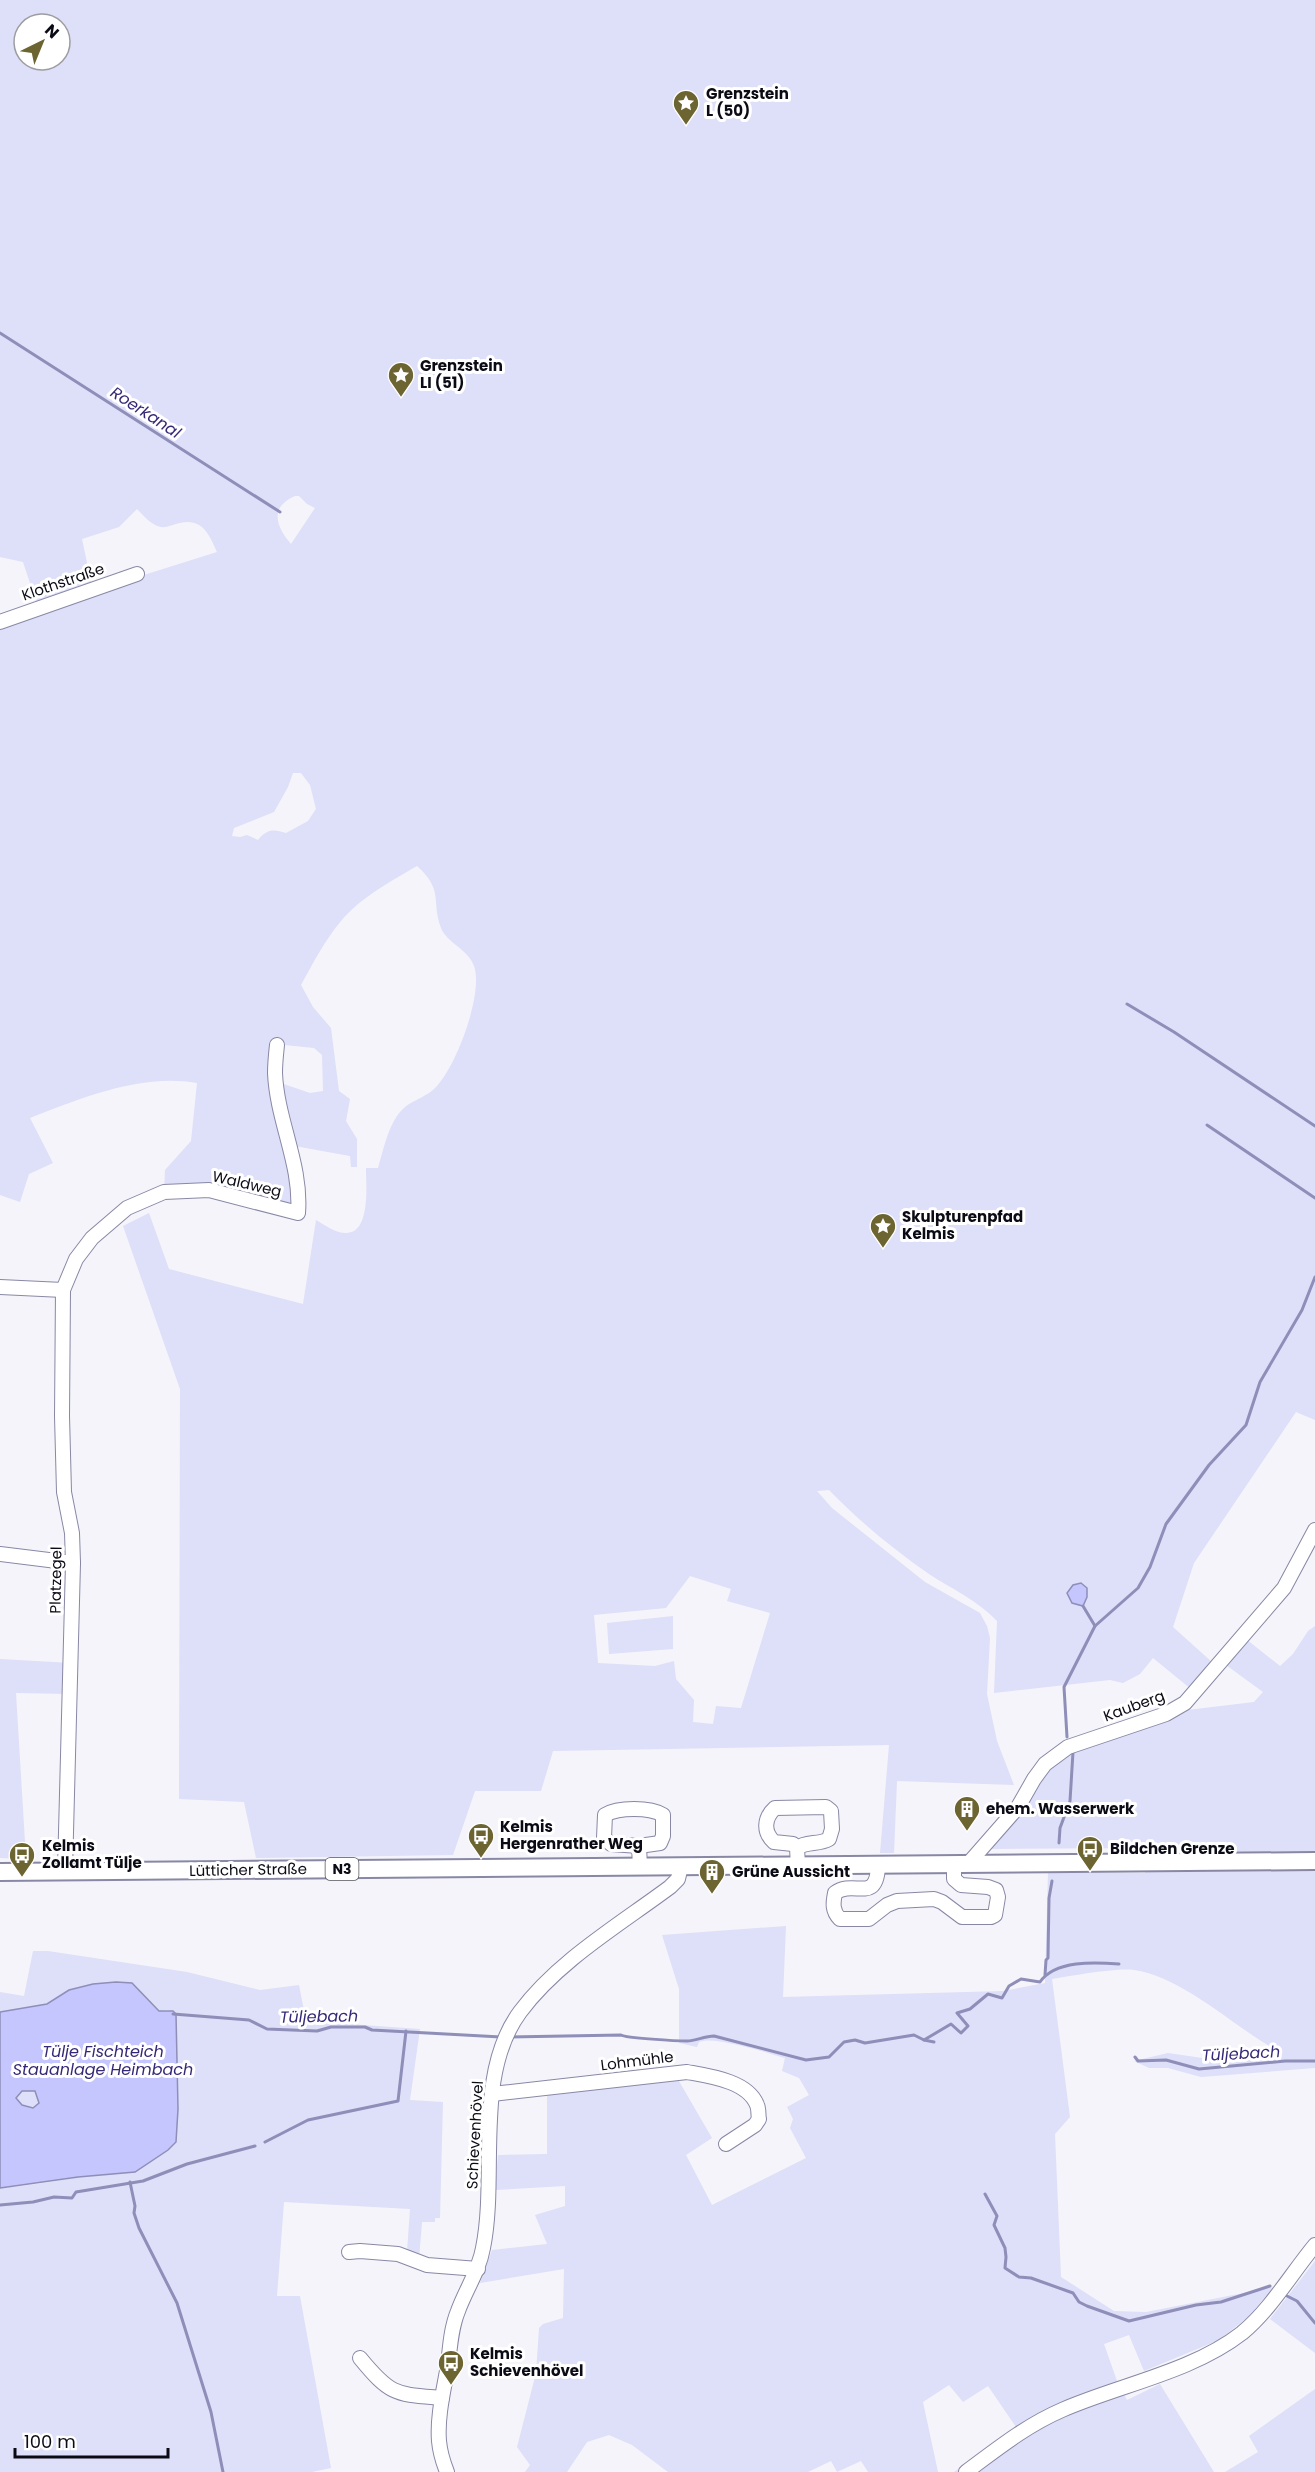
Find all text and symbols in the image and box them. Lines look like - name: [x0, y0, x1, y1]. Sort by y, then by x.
- north arrow: [12, 12, 72, 72]
- text: N: [40, 19, 64, 44]
- place label: Grenzstein L (50): [706, 83, 789, 121]
- place icon: Grenzstein L (50): [671, 88, 701, 126]
- place label: Grenzstein LI (51): [420, 355, 503, 393]
- place icon: Grenzstein LI (51): [386, 360, 416, 398]
- water label: Roerkanal: [106, 381, 186, 444]
- street label: Klothstraße: [19, 558, 107, 605]
- street label: Waldweg: [210, 1165, 284, 1202]
- place label: Skulpturenpfad Kelmis: [902, 1206, 1023, 1244]
- place icon: Skulpturenpfad Kelmis: [868, 1211, 898, 1249]
- street label: Platzegel: [44, 1546, 67, 1614]
- street label: Kauberg: [1100, 1685, 1167, 1726]
- building icon: ehem. Wasserwerk: [952, 1794, 982, 1832]
- place label: ehem. Wasserwerk: [986, 1798, 1135, 1819]
- place label: Kelmis Hergenrather Weg: [500, 1816, 643, 1854]
- bus stop icon: Kelmis Hergenrather Weg: [466, 1821, 496, 1859]
- bus stop icon: Bildchen Grenze: [1075, 1834, 1105, 1872]
- place label: Kelmis Zollamt Tülje: [42, 1835, 142, 1873]
- place label: Bildchen Grenze: [1110, 1838, 1235, 1859]
- bus stop icon: Kelmis Zollamt Tülje: [7, 1840, 37, 1878]
- building icon: Grüne Aussicht: [697, 1857, 727, 1895]
- street label: Lütticher Straße: [189, 1858, 307, 1881]
- road number: N3: [326, 1858, 358, 1880]
- place label: Grüne Aussicht: [732, 1861, 850, 1882]
- water label: Tüljebach: [280, 2004, 358, 2029]
- water label: Tülje Fischteich Stauanlage Heimbach: [13, 2040, 193, 2081]
- water label: Tüljebach: [1201, 2040, 1281, 2067]
- street label: Lohmühle: [599, 2046, 675, 2075]
- street label: Schievenhövel: [461, 2080, 488, 2190]
- place label: Kelmis Schievenhövel: [470, 2343, 584, 2381]
- bus stop icon: Kelmis Schievenhövel: [436, 2348, 466, 2386]
- scale bar: [15, 2421, 168, 2459]
- text: 100 m: [24, 2429, 76, 2454]

